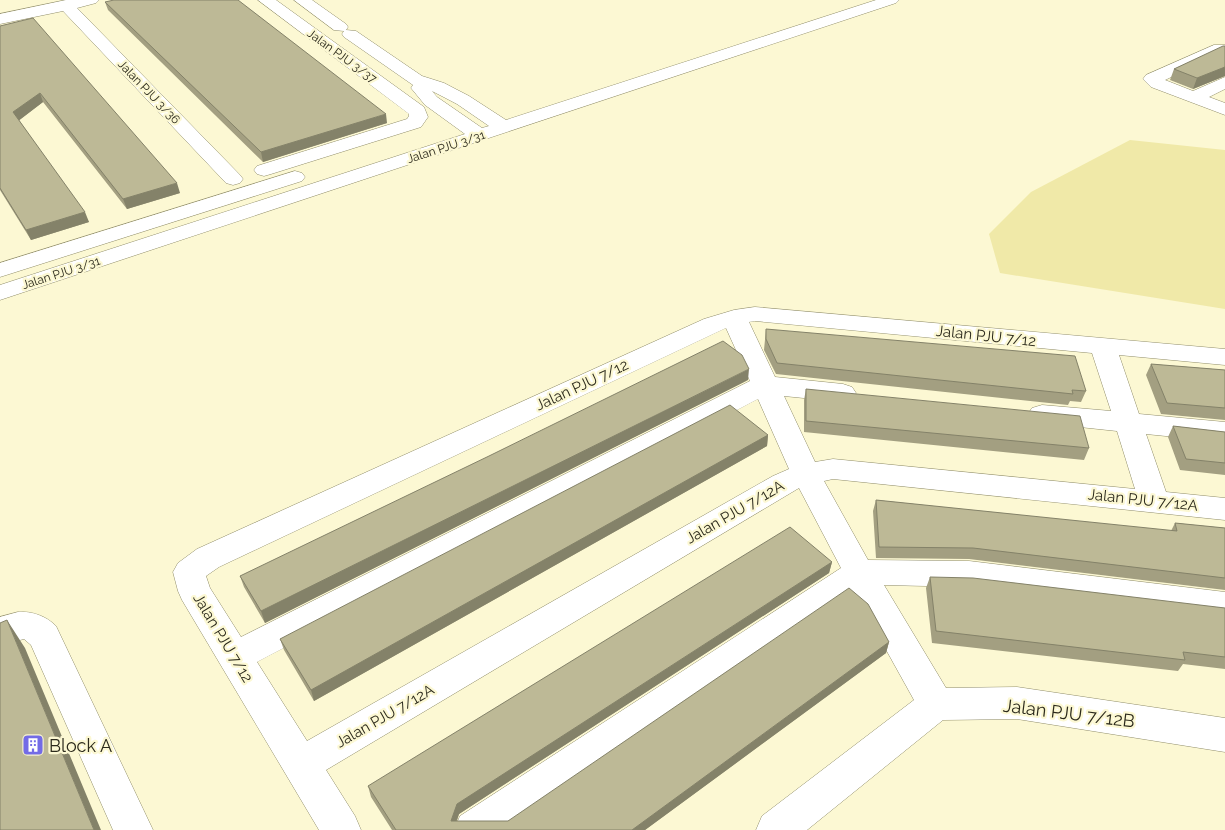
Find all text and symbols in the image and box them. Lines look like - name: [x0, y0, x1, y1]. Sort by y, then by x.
- street label: Jalan PJU 3/37: [305, 26, 380, 86]
- street label: Jalan PJU 3/36: [115, 57, 183, 127]
- street label: Jalan PJU 3/31: [405, 128, 487, 166]
- street label: Jalan PJU 3/31: [20, 254, 102, 292]
- street label: Jalan PJU 7/12: [935, 322, 1037, 350]
- street label: Jalan PJU 7/12: [533, 356, 631, 414]
- street label: Jalan PJU 7/12A: [683, 477, 787, 547]
- street label: Jalan PJU 7/12A: [1087, 485, 1199, 515]
- street label: Jalan PJU 7/12: [189, 590, 257, 686]
- street label: Jalan PJU 7/12A: [333, 681, 437, 751]
- street label: Jalan PJU 7/12B: [1002, 695, 1136, 731]
- building icon: Block A: [21, 733, 45, 757]
- place label: Block A: [49, 735, 112, 756]

